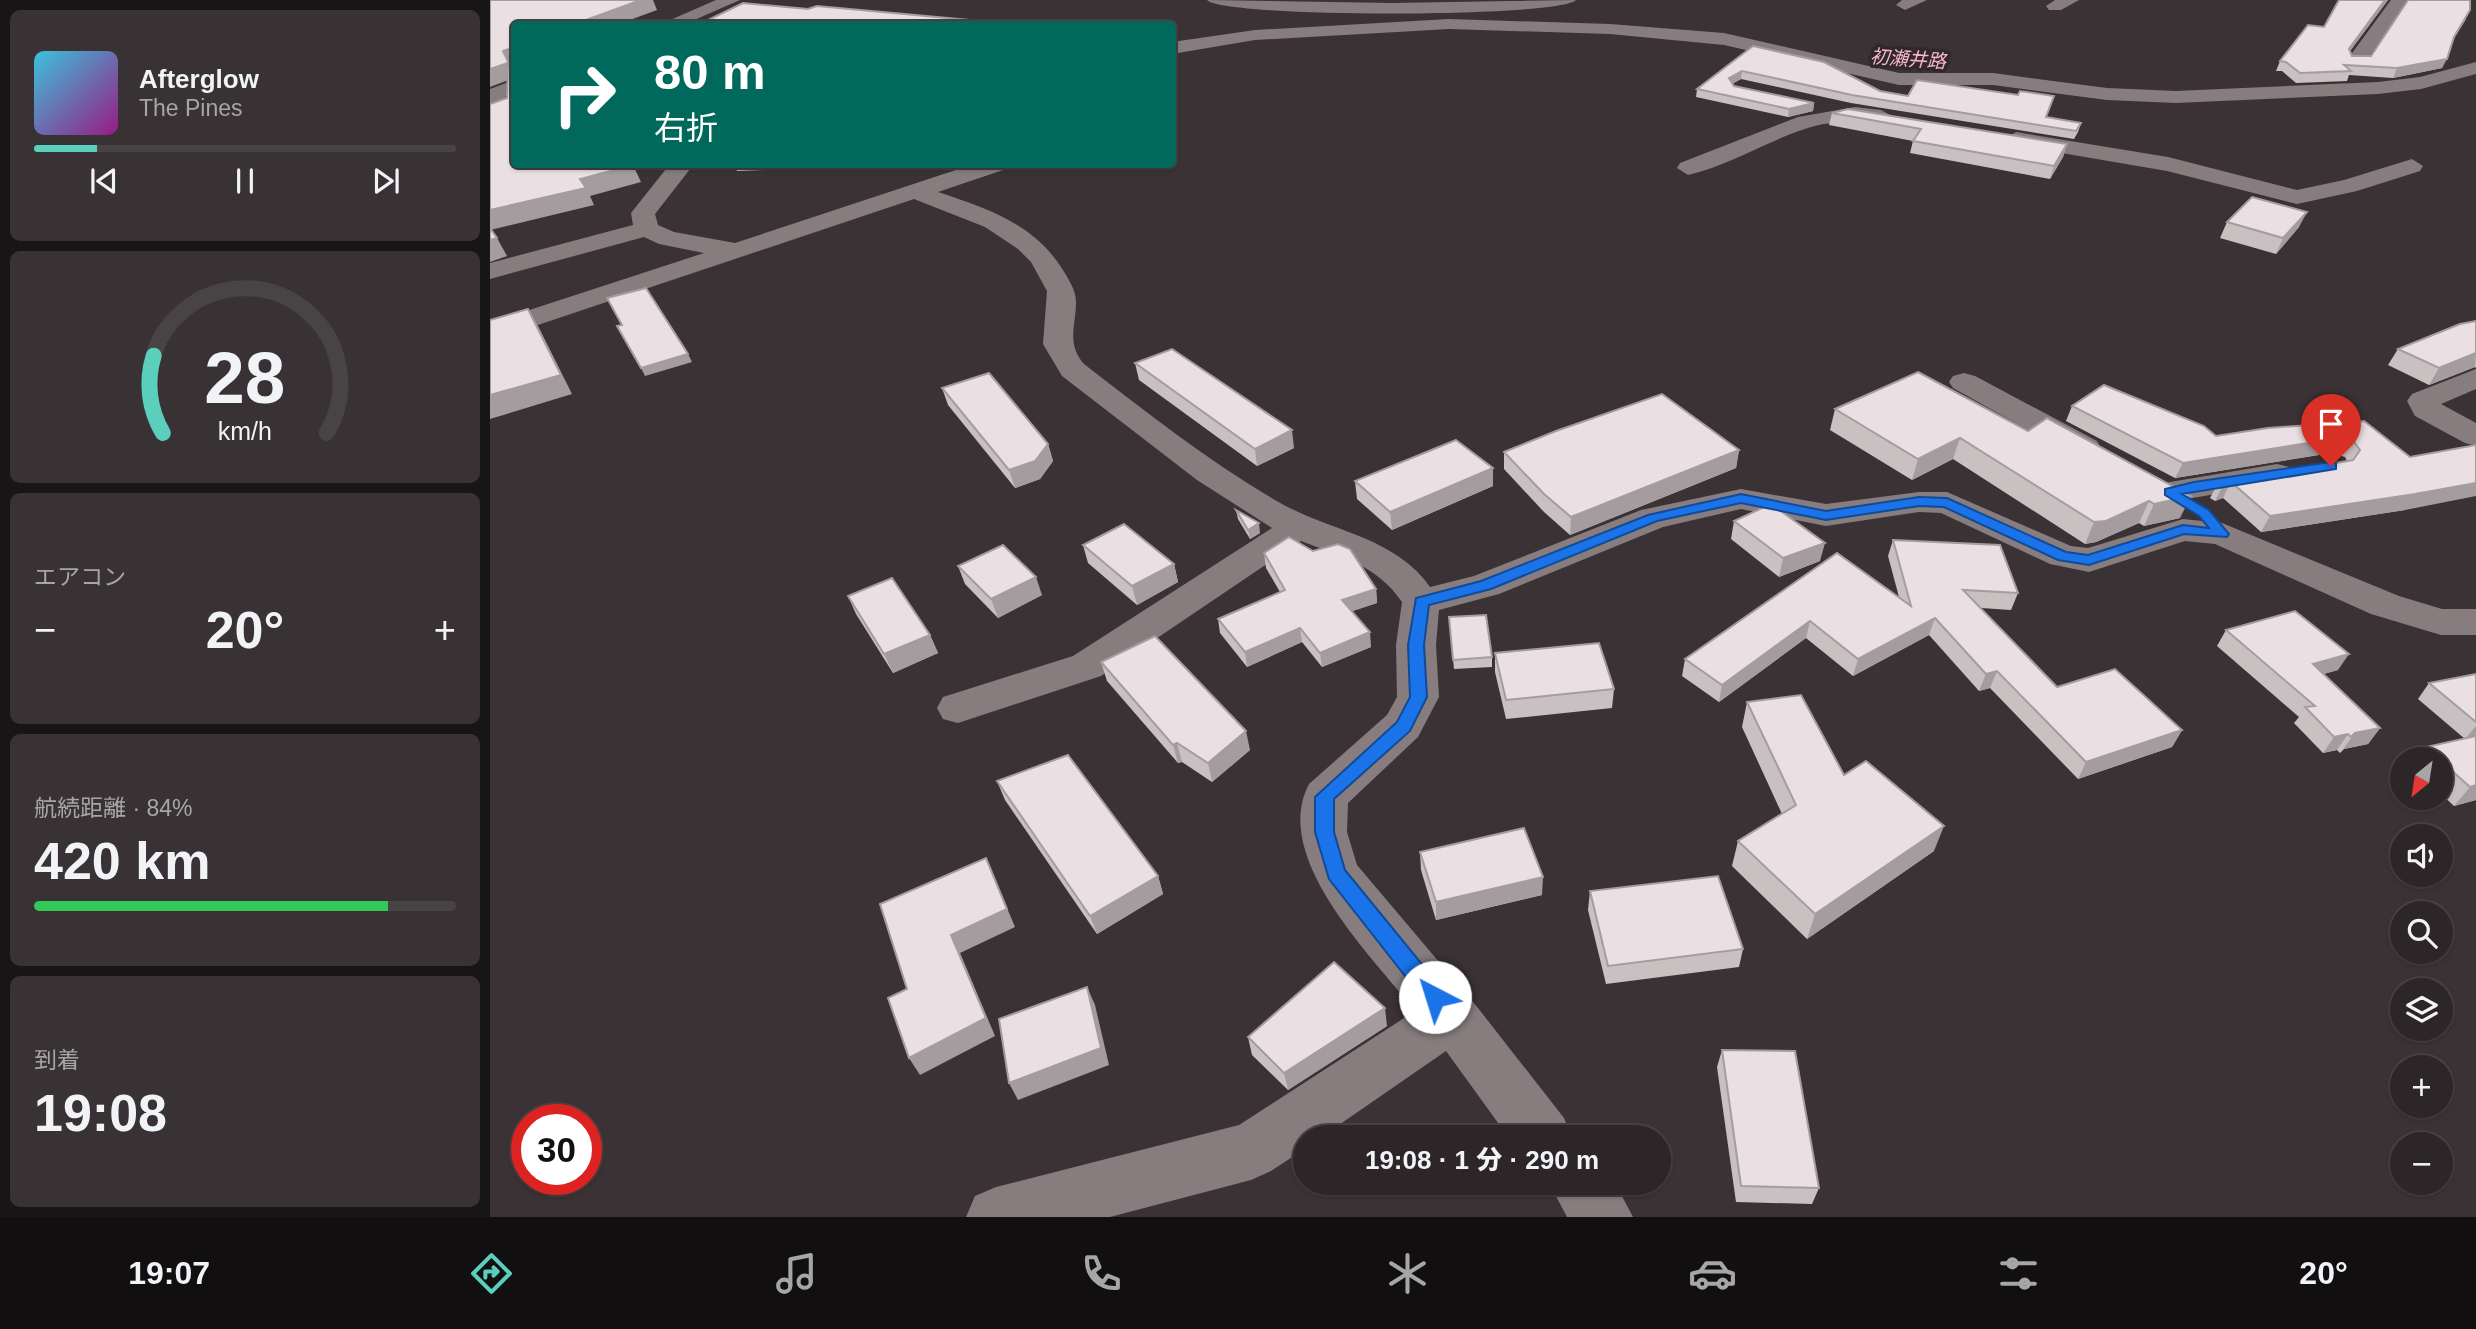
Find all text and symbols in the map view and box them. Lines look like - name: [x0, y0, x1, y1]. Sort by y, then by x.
- text: 80 m: [654, 45, 766, 99]
- water label: 初瀬井路: [1869, 46, 1949, 72]
- icon: right: [539, 49, 630, 140]
- text: Afterglow: [139, 64, 259, 94]
- text: The Pines: [139, 95, 243, 121]
- text: 右折: [654, 110, 718, 146]
- icon: previous: [85, 162, 123, 200]
- icon: pause: [226, 162, 264, 200]
- icon: next: [367, 162, 405, 200]
- text: 28: [205, 338, 285, 419]
- pin: [2301, 394, 2361, 466]
- icon: arrive: [2312, 405, 2350, 443]
- text: km/h: [218, 417, 272, 445]
- text: エアコン: [34, 564, 126, 590]
- text: 20°: [206, 601, 284, 659]
- text: −: [34, 609, 56, 651]
- text: +: [434, 609, 456, 651]
- north arrow: [2390, 747, 2454, 810]
- map controls: [2390, 747, 2453, 1195]
- text: 航続距離 · 84%: [34, 795, 192, 821]
- button: sound: [2390, 824, 2453, 887]
- text: 420 km: [34, 832, 210, 890]
- button: search: [2390, 901, 2453, 964]
- position arrow: [1398, 960, 1472, 1034]
- button: layers: [2390, 978, 2453, 1041]
- text: 到着: [34, 1047, 80, 1073]
- button: +: [2390, 1055, 2453, 1118]
- text: 19:08: [34, 1084, 167, 1142]
- speed limit sign: 30: [511, 1104, 602, 1195]
- button: −: [2390, 1132, 2453, 1195]
- text: 19:08 · 1 分 · 290 m: [1365, 1145, 1599, 1175]
- icon: directions: [467, 1249, 516, 1298]
- icon: music: [772, 1249, 821, 1298]
- icon: phone: [1077, 1249, 1126, 1298]
- icon: climate: [1383, 1249, 1432, 1298]
- icon: car: [1688, 1249, 1737, 1298]
- icon: filters: [1994, 1249, 2043, 1298]
- text: 19:07: [128, 1255, 210, 1291]
- text: 20°: [2299, 1255, 2348, 1291]

